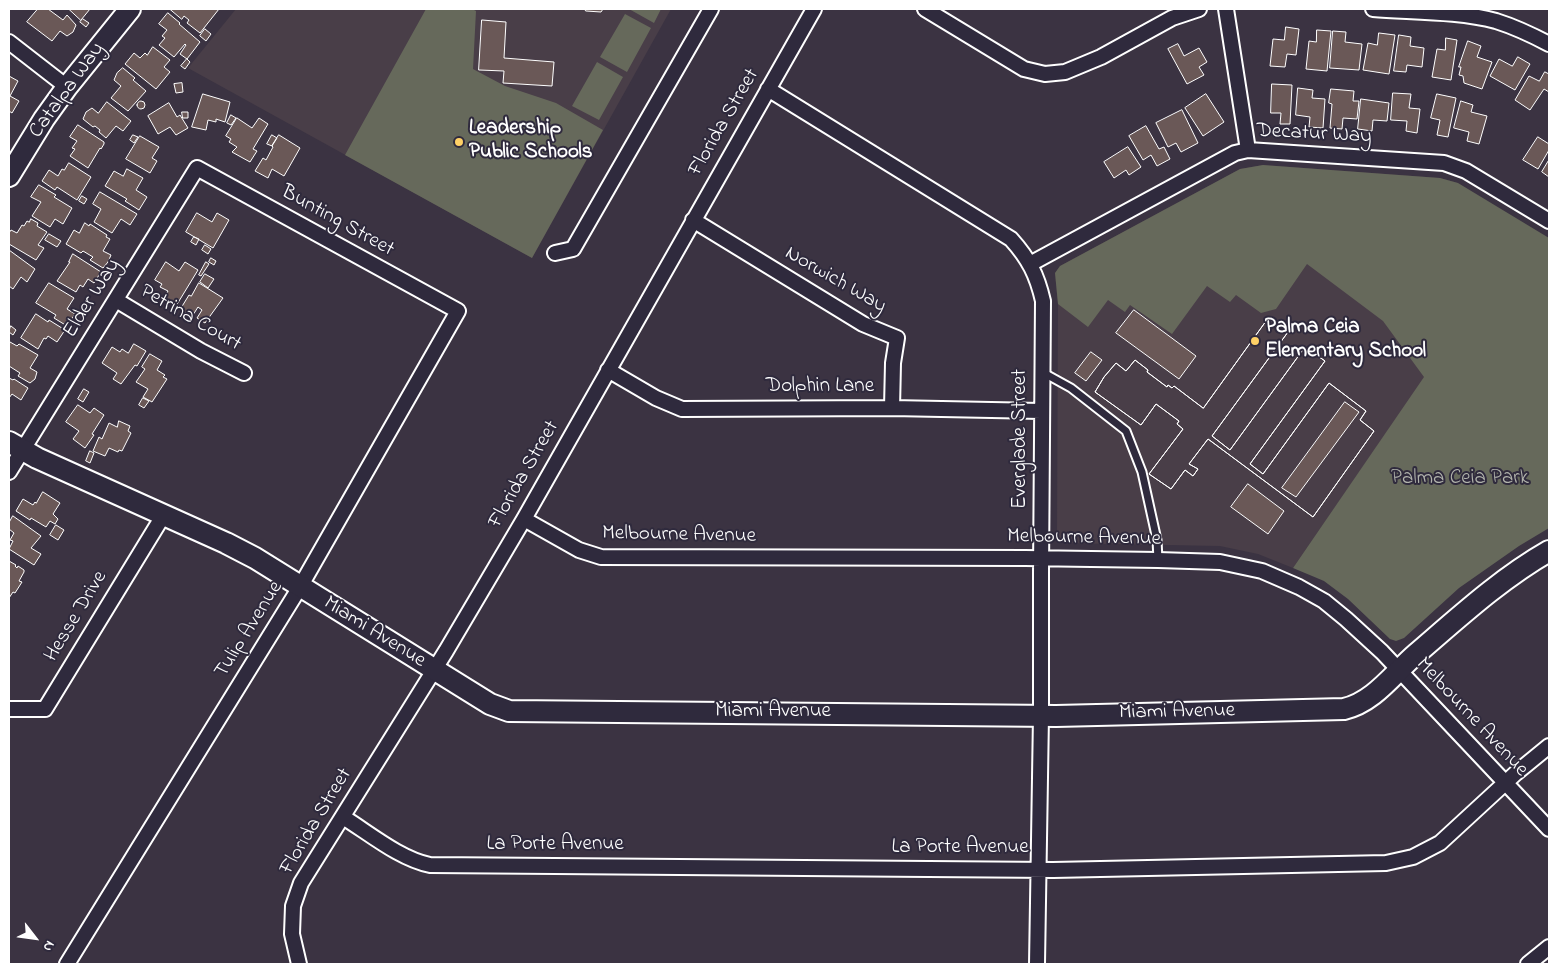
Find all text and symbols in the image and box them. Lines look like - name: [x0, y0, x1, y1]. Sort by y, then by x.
- street label: Catalpa Way: [25, 38, 111, 144]
- street label: Florida Street: [684, 65, 766, 181]
- place label: Leadership Public Schools: [469, 117, 592, 167]
- street label: Decatur Way: [1256, 119, 1372, 151]
- marker: Leadership Public Schools: [453, 136, 465, 148]
- street label: Bunting Street: [276, 181, 398, 263]
- street label: Norwich Way: [780, 242, 890, 320]
- street label: Elder Way: [59, 255, 127, 343]
- street label: Petrina Court: [135, 280, 245, 358]
- place label: Palma Ceia Elementary School: [1265, 316, 1426, 366]
- marker: Palma Ceia Elementary School: [1249, 335, 1261, 347]
- street label: Everglade Street: [1009, 369, 1035, 509]
- street label: Dolphin Lane: [766, 375, 874, 401]
- street label: Florida Street: [484, 417, 566, 533]
- park label: Palma Ceia Park: [1391, 467, 1529, 493]
- street label: Melbourne Avenue: [602, 522, 756, 550]
- street label: Melbourne Avenue: [1007, 525, 1161, 553]
- street label: Hesse Drive: [40, 567, 114, 667]
- street label: Tulip Avenue: [210, 577, 290, 683]
- street label: Miami Avenue: [318, 592, 430, 674]
- street label: Melbourne Avenue: [1409, 653, 1533, 783]
- street label: Miami Avenue: [1119, 699, 1235, 727]
- street label: Miami Avenue: [715, 700, 831, 726]
- street label: Florida Street: [275, 764, 359, 880]
- street label: La Porte Avenue: [486, 833, 624, 859]
- street label: La Porte Avenue: [891, 836, 1029, 862]
- north arrow: [10, 913, 60, 963]
- text: N: [37, 936, 60, 955]

